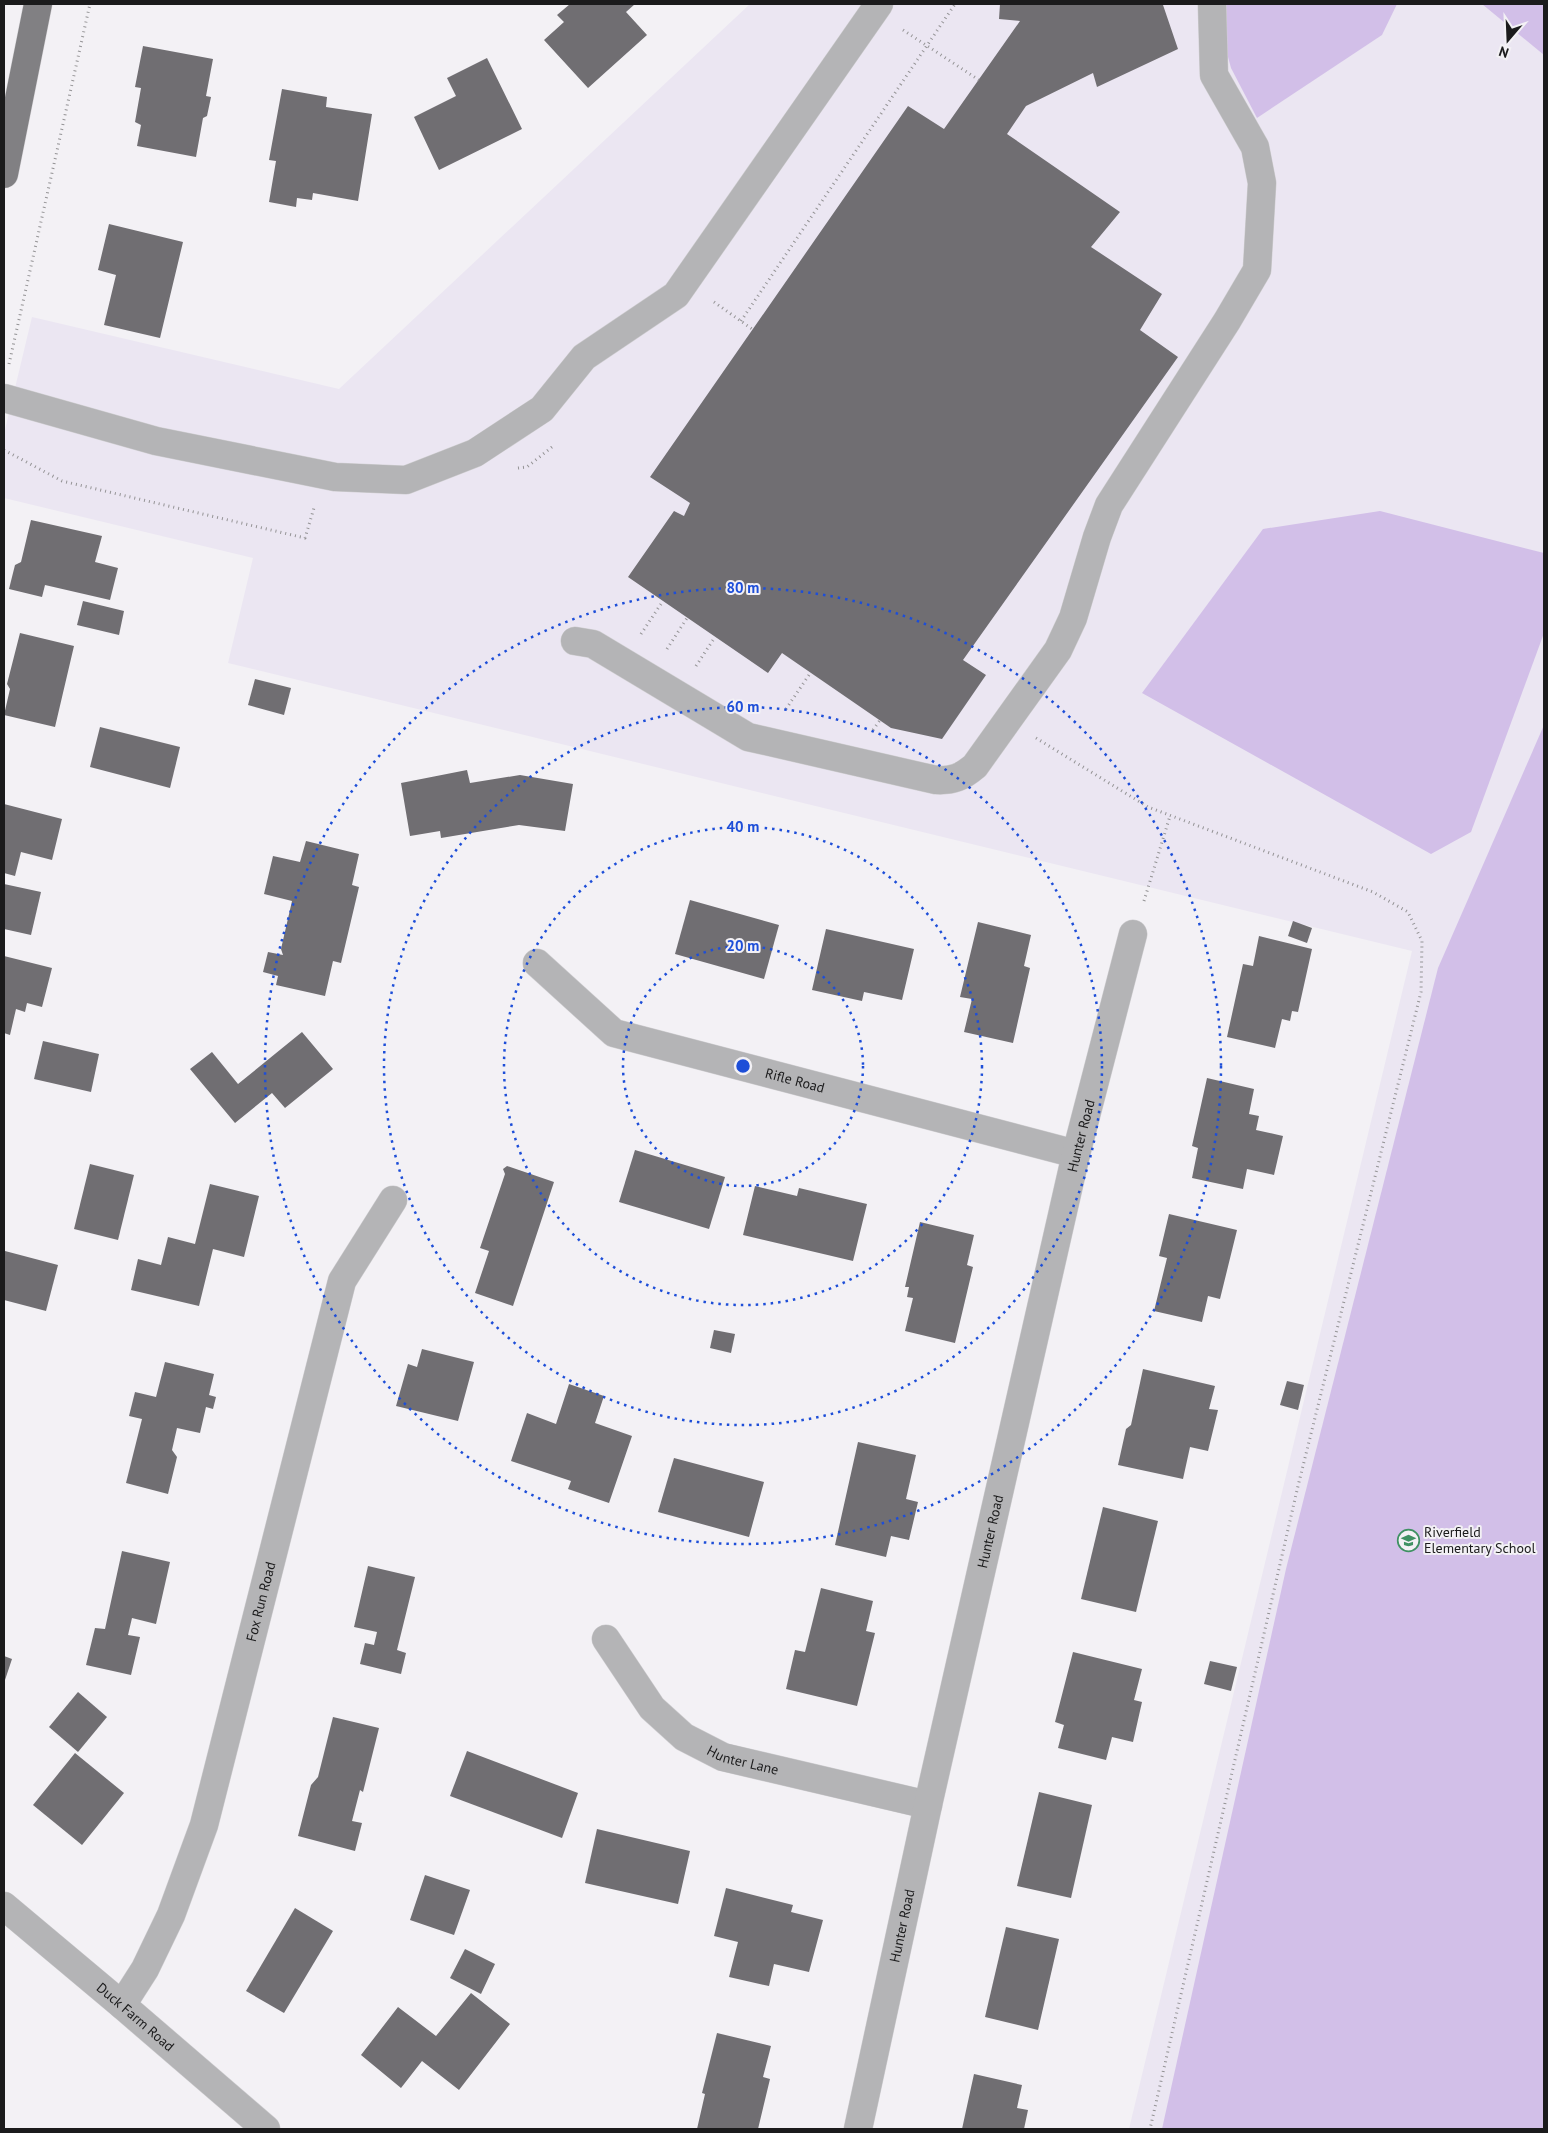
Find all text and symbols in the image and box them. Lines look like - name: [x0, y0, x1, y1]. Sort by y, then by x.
- north arrow: [1483, 15, 1533, 65]
- text: N: [1496, 42, 1511, 62]
- text: 80 m: [727, 578, 759, 597]
- text: 60 m: [727, 697, 759, 716]
- text: 40 m: [727, 817, 759, 836]
- text: 20 m: [727, 936, 759, 955]
- centre of rings: [734, 1057, 752, 1075]
- street label: Rifle Road: [763, 1064, 827, 1097]
- street label: Hunter Road: [1063, 1097, 1099, 1174]
- street label: Hunter Road: [973, 1493, 1007, 1570]
- place label: Riverfield Elementary School: [1424, 1523, 1536, 1557]
- school or university icon: Riverfield Elementary School: [1396, 1528, 1420, 1552]
- street label: Fox Run Road: [242, 1560, 279, 1643]
- street label: Hunter Lane: [704, 1741, 780, 1779]
- street label: Hunter Road: [885, 1887, 919, 1964]
- street label: Duck Farm Road: [93, 1979, 178, 2055]

